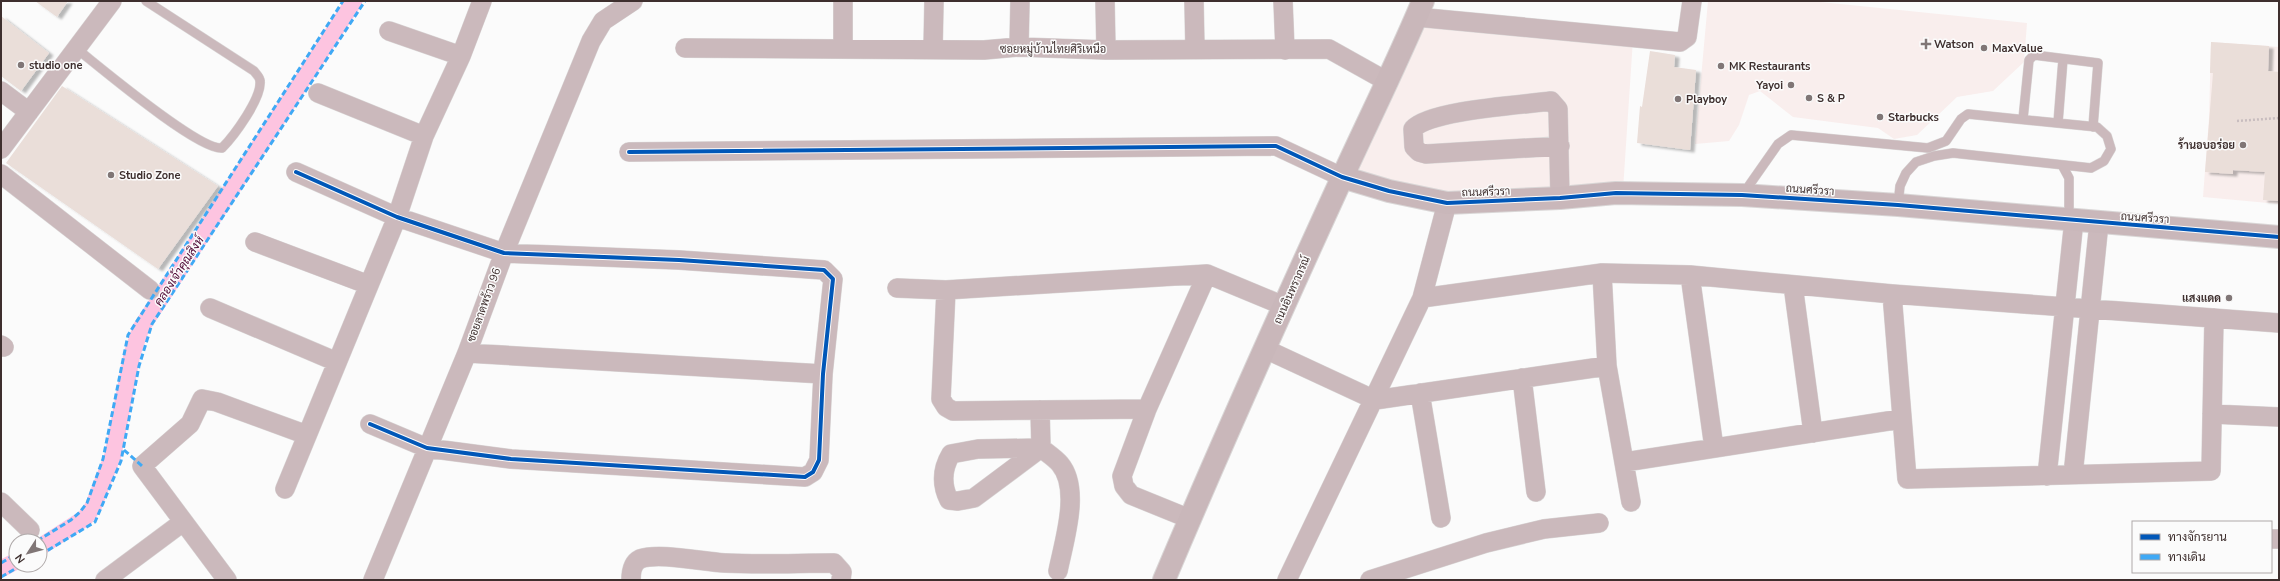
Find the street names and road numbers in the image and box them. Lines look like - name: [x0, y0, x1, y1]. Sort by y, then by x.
- street label: ซอยหมู่บ้านไทยศิริเหนือ: [1000, 41, 1106, 57]
- street label: ถนนศรีวรา: [1785, 180, 1835, 199]
- street label: ถนนศรีวรา: [1461, 183, 1511, 200]
- street label: ถนนศรีวรา: [2120, 208, 2170, 227]
- street label: ถนนอินทราภรณ์: [1269, 253, 1314, 326]
- street label: ซอยลาดพร้าว 96: [464, 265, 505, 344]

